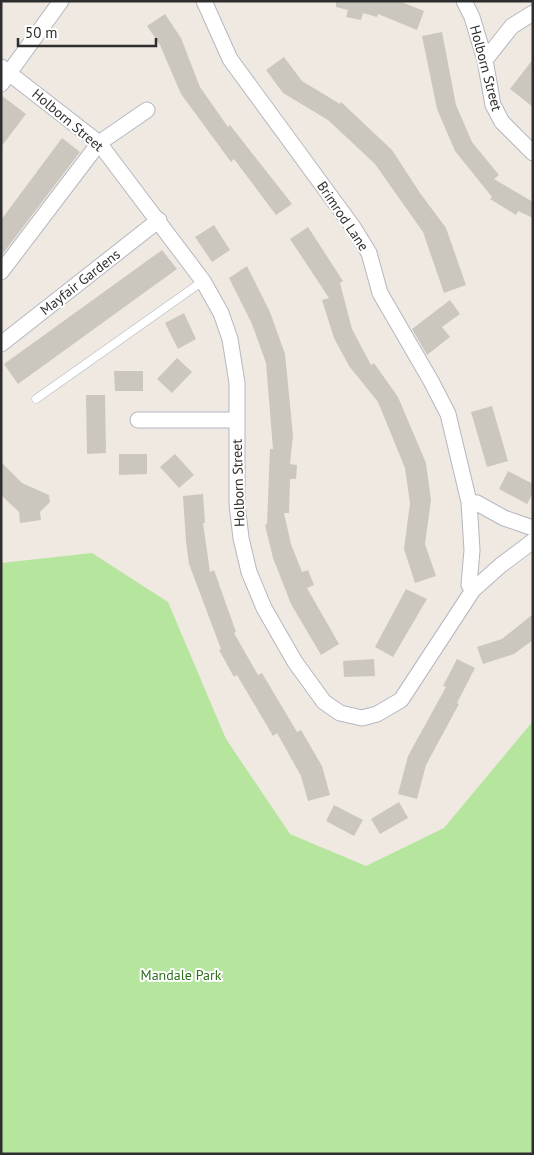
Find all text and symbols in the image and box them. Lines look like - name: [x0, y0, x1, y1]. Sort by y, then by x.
- scale bar: [18, 15, 155, 47]
- text: 50 m: [25, 23, 58, 42]
- street label: Holborn Street: [466, 23, 506, 113]
- street label: Holborn Street: [29, 85, 108, 155]
- street label: Brimrod Lane: [313, 178, 373, 254]
- street label: Mayfair Gardens: [36, 245, 124, 319]
- street label: Holborn Street: [227, 438, 249, 527]
- park label: Mandale Park: [141, 966, 222, 984]

